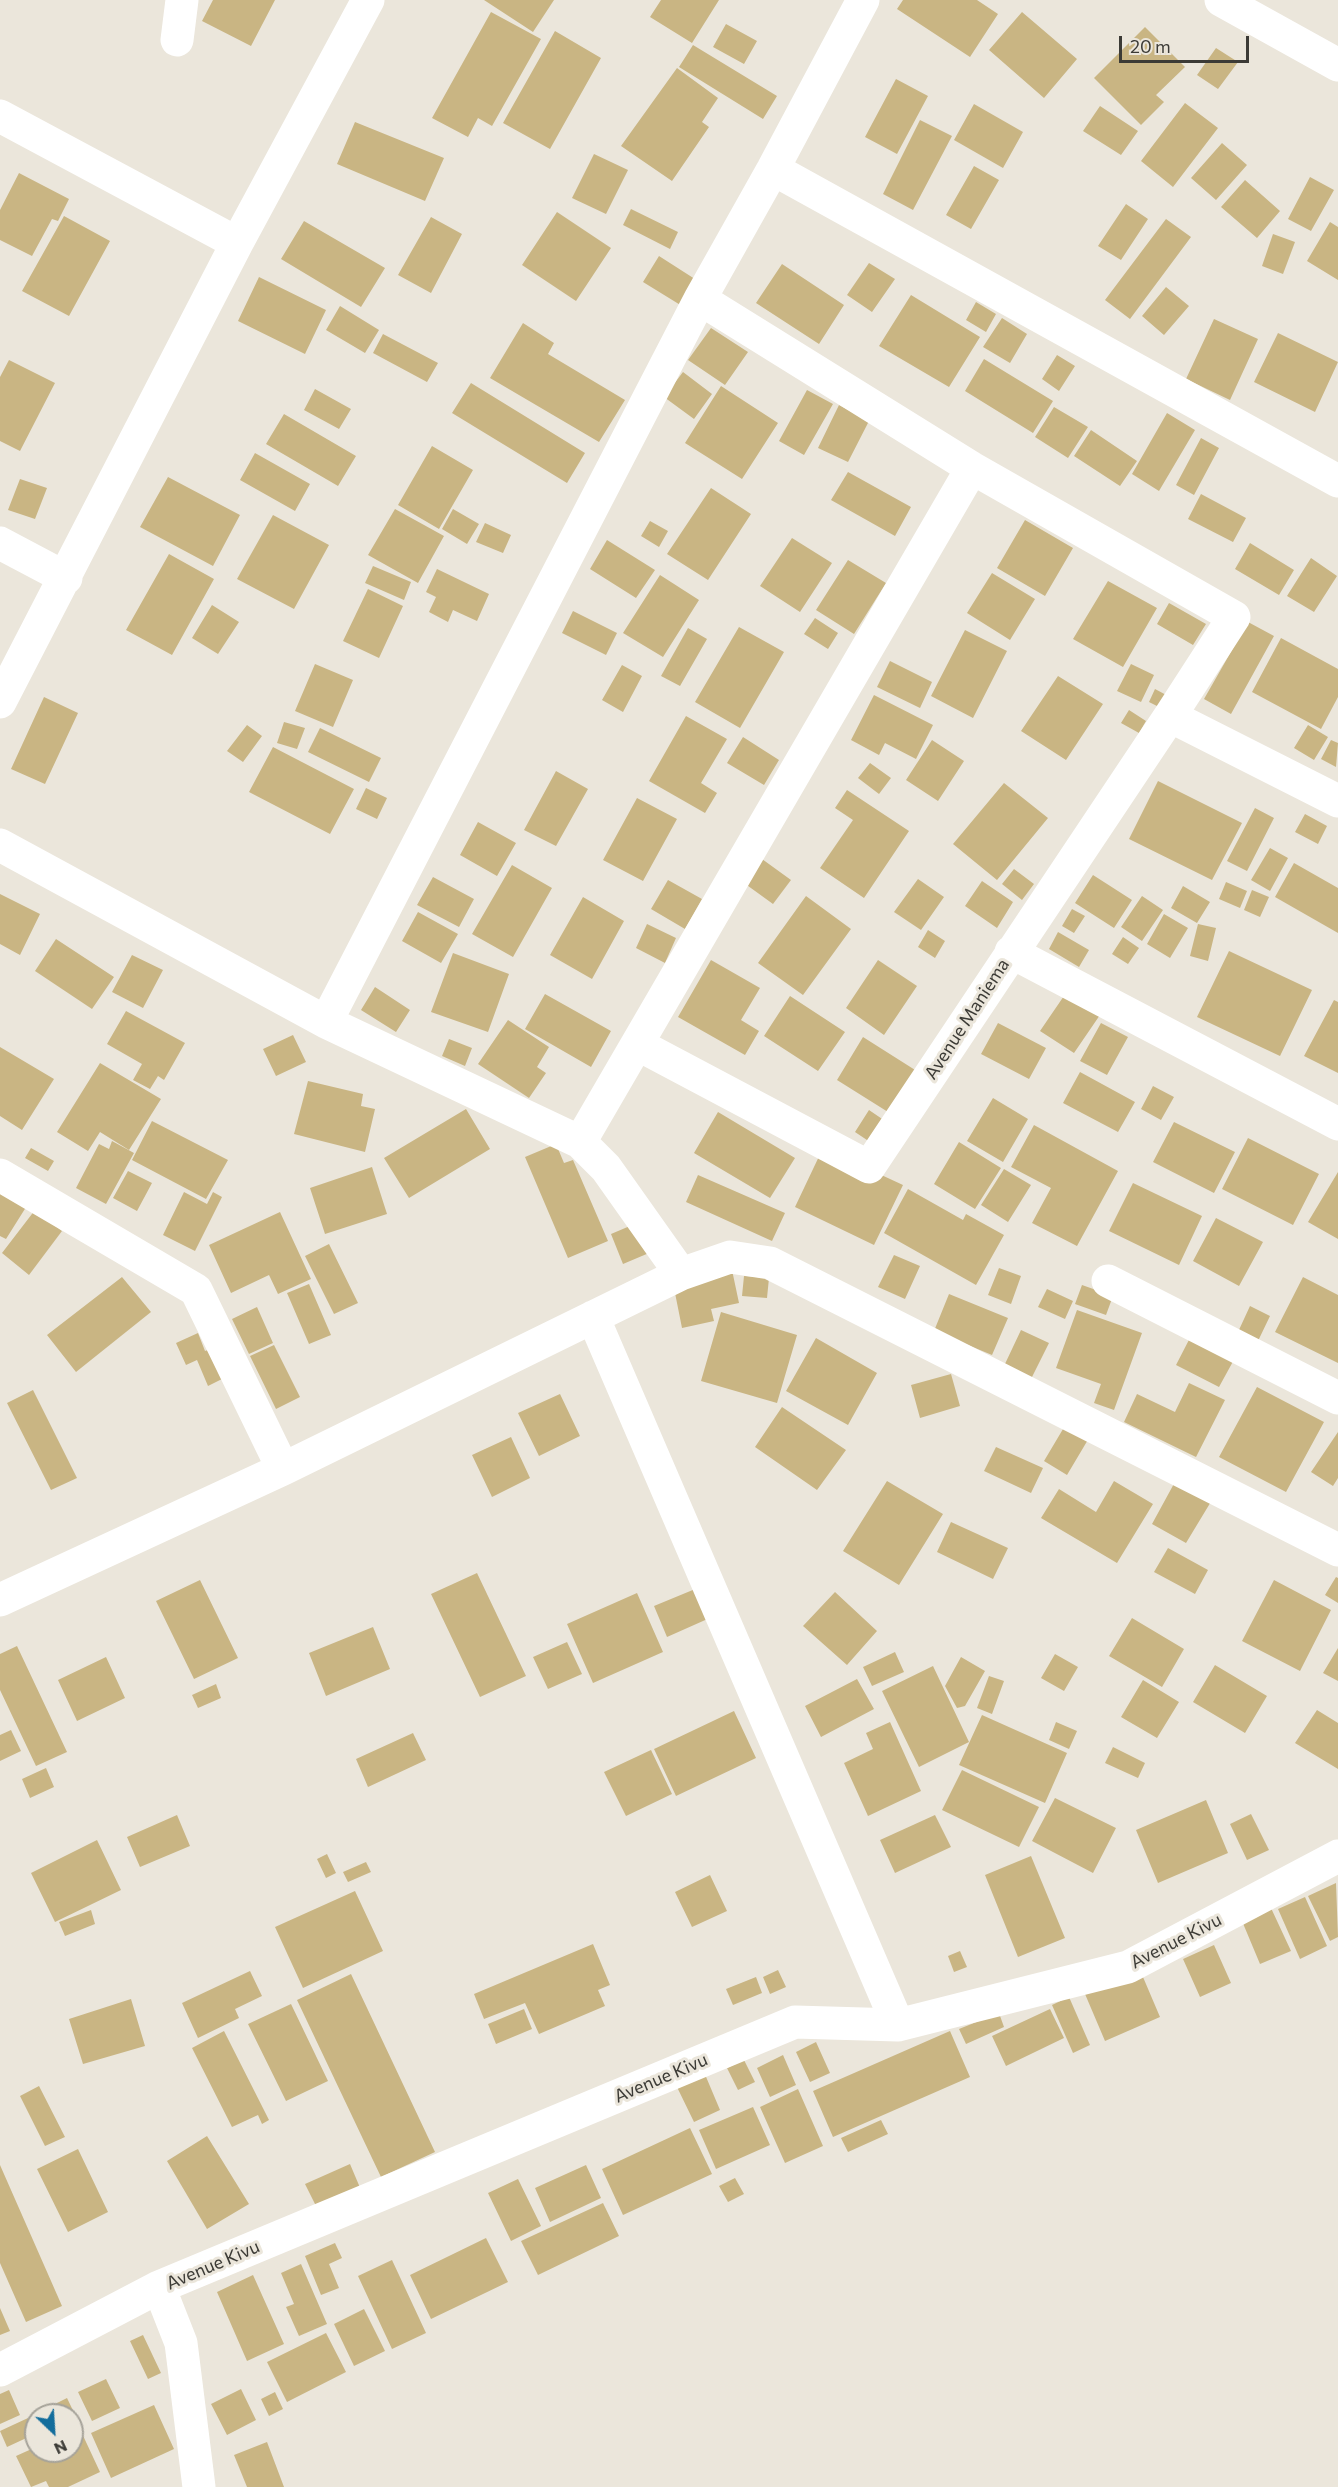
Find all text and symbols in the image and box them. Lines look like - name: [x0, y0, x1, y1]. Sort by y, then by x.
- scale bar: [1122, 24, 1252, 62]
- text: 20 m: [1130, 35, 1171, 57]
- street label: Avenue Maniema: [920, 955, 1014, 1083]
- street label: Avenue Kivu: [1127, 1909, 1225, 1973]
- street label: Avenue Kivu: [611, 2049, 711, 2107]
- street label: Avenue Kivu: [163, 2236, 263, 2294]
- north arrow: [24, 2403, 84, 2463]
- text: N: [52, 2437, 70, 2459]

